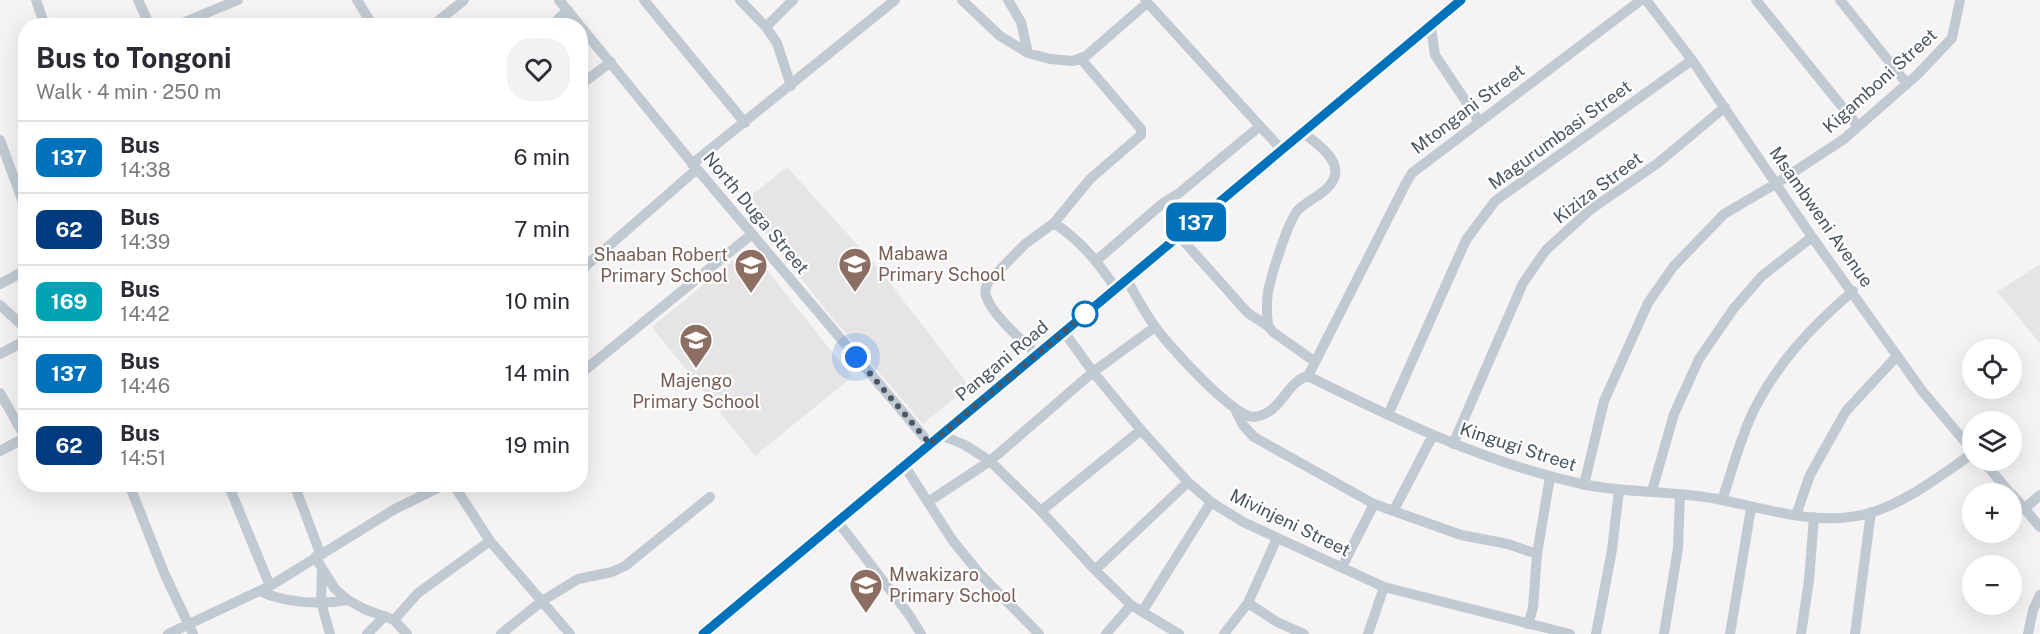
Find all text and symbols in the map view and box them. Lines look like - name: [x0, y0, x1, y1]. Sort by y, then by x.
- street label: Kigamboni Street: [1818, 24, 1941, 137]
- button: heart: [507, 38, 570, 101]
- text: Bus to Tongoni: [36, 41, 232, 74]
- street label: Mtongani Street: [1407, 59, 1528, 158]
- street label: Magurumbasi Street: [1484, 76, 1635, 193]
- text: Walk · 4 min · 250 m: [36, 80, 221, 104]
- text: Bus: [120, 132, 160, 158]
- street label: Msambweni Avenue: [1765, 143, 1878, 291]
- text: 6 min: [514, 144, 570, 170]
- text: 137: [51, 145, 87, 170]
- street label: North Duga Street: [699, 147, 814, 278]
- street label: Kiziza Street: [1549, 147, 1646, 228]
- text: 14:38: [120, 158, 171, 182]
- line badge: 137: [1162, 202, 1230, 242]
- text: Bus: [120, 204, 160, 230]
- text: 137: [1178, 210, 1214, 235]
- text: 7 min: [514, 216, 570, 242]
- text: 62: [55, 217, 83, 242]
- text: 14:39: [120, 230, 170, 254]
- place label: Mabawa Primary School: [878, 243, 1006, 285]
- place label: Shaaban Robert Primary School: [594, 244, 728, 286]
- school or university icon: Mabawa Primary School: [837, 246, 873, 293]
- school or university icon: Shaaban Robert Primary School: [733, 247, 769, 294]
- text: Bus: [120, 276, 160, 302]
- text: 10 min: [505, 288, 570, 314]
- text: 169: [51, 289, 87, 314]
- unlabelled marker: [1072, 301, 1098, 327]
- text: 14:42: [120, 302, 170, 326]
- street label: Pangani Road: [951, 316, 1052, 405]
- school or university icon: Majengo Primary School: [678, 322, 714, 369]
- map controls: [1962, 339, 2022, 615]
- button: locate: [1962, 339, 2022, 399]
- your location: [841, 342, 871, 372]
- text: Bus: [120, 348, 160, 374]
- text: 14 min: [505, 360, 570, 386]
- text: 137: [51, 361, 87, 386]
- place label: Majengo Primary School: [632, 370, 760, 412]
- text: 14:46: [120, 374, 170, 398]
- button: layers: [1962, 411, 2022, 471]
- street label: Kingugi Street: [1457, 418, 1579, 475]
- text: Bus: [120, 420, 160, 446]
- text: 19 min: [505, 432, 570, 458]
- text: 62: [55, 433, 83, 458]
- text: 14:51: [120, 446, 166, 470]
- button: +: [1962, 483, 2022, 543]
- street label: Mivinjeni Street: [1227, 484, 1354, 561]
- button: −: [1962, 555, 2022, 615]
- place label: Mwakizaro Primary School: [889, 564, 1017, 606]
- school or university icon: Mwakizaro Primary School: [848, 567, 884, 614]

